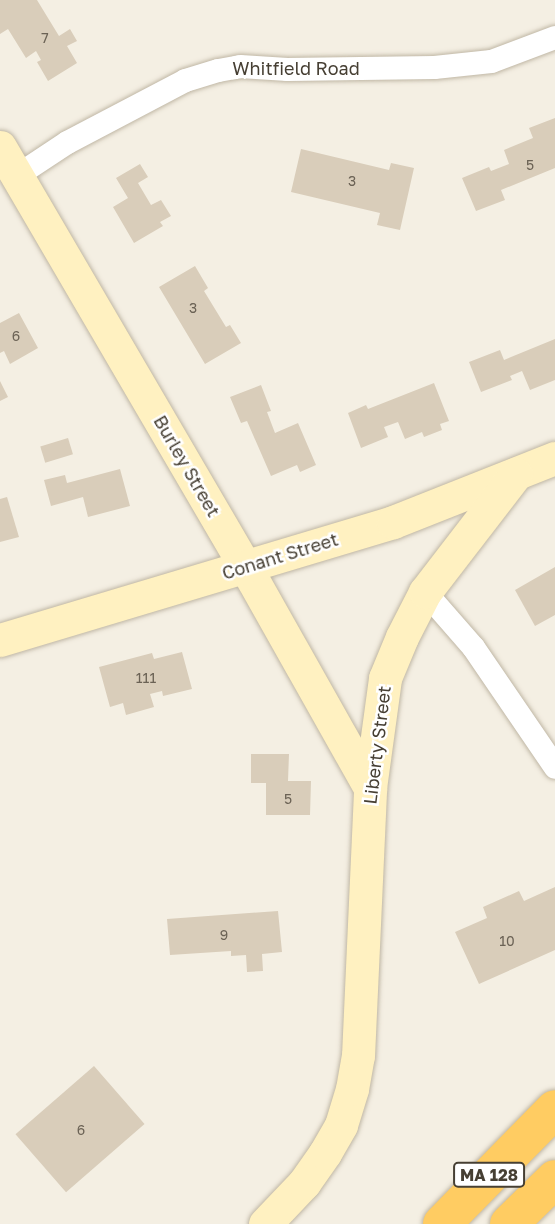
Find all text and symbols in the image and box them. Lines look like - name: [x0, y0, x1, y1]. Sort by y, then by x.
- house number: 7: [41, 30, 49, 46]
- street label: Whitfield Road: [232, 57, 360, 79]
- house number: 5: [526, 157, 534, 173]
- house number: 3: [348, 173, 356, 189]
- house number: 3: [189, 300, 197, 316]
- house number: 6: [12, 328, 20, 344]
- street label: Burley Street: [149, 411, 225, 521]
- street label: Conant Street: [219, 528, 341, 584]
- house number: 111: [136, 670, 156, 686]
- street label: Liberty Street: [359, 684, 395, 806]
- house number: 5: [284, 791, 292, 807]
- house number: 9: [220, 927, 228, 943]
- house number: 10: [499, 933, 515, 949]
- house number: 6: [77, 1122, 85, 1138]
- road number: MA 128: [452, 1162, 526, 1188]

